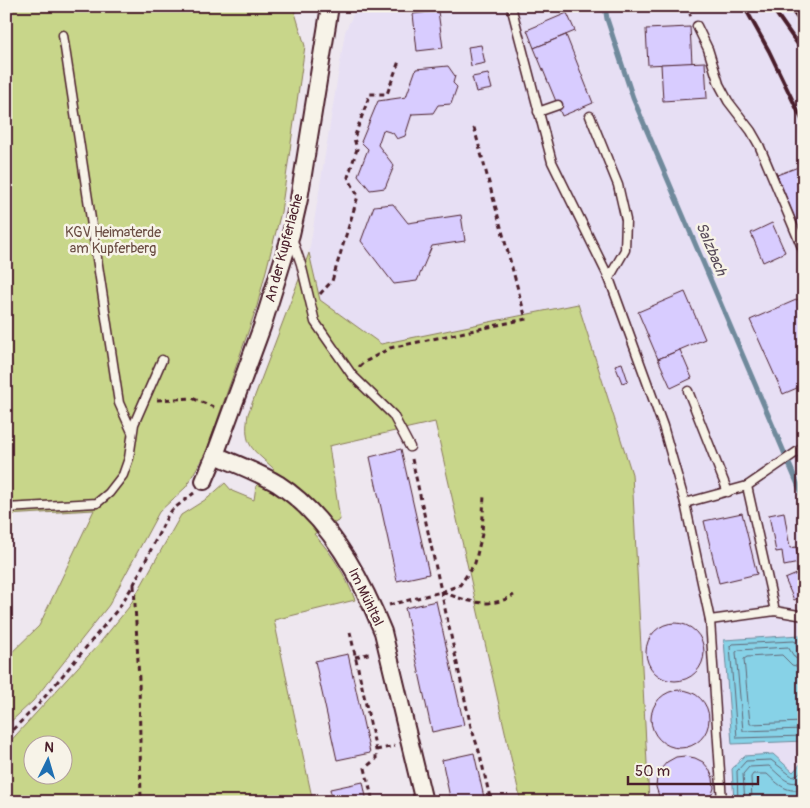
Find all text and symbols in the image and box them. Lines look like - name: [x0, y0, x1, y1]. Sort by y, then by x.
- street label: An der Kupferlache: [261, 192, 307, 304]
- water label: Salzbach: [691, 219, 731, 279]
- park label: KGV Heimaterde am Kupferberg: [65, 224, 161, 257]
- street label: Im Mühltal: [345, 565, 387, 629]
- north arrow: [22, 736, 72, 786]
- text: N: [44, 739, 55, 756]
- scale bar: [628, 753, 758, 785]
- text: 50 m: [635, 762, 670, 781]

